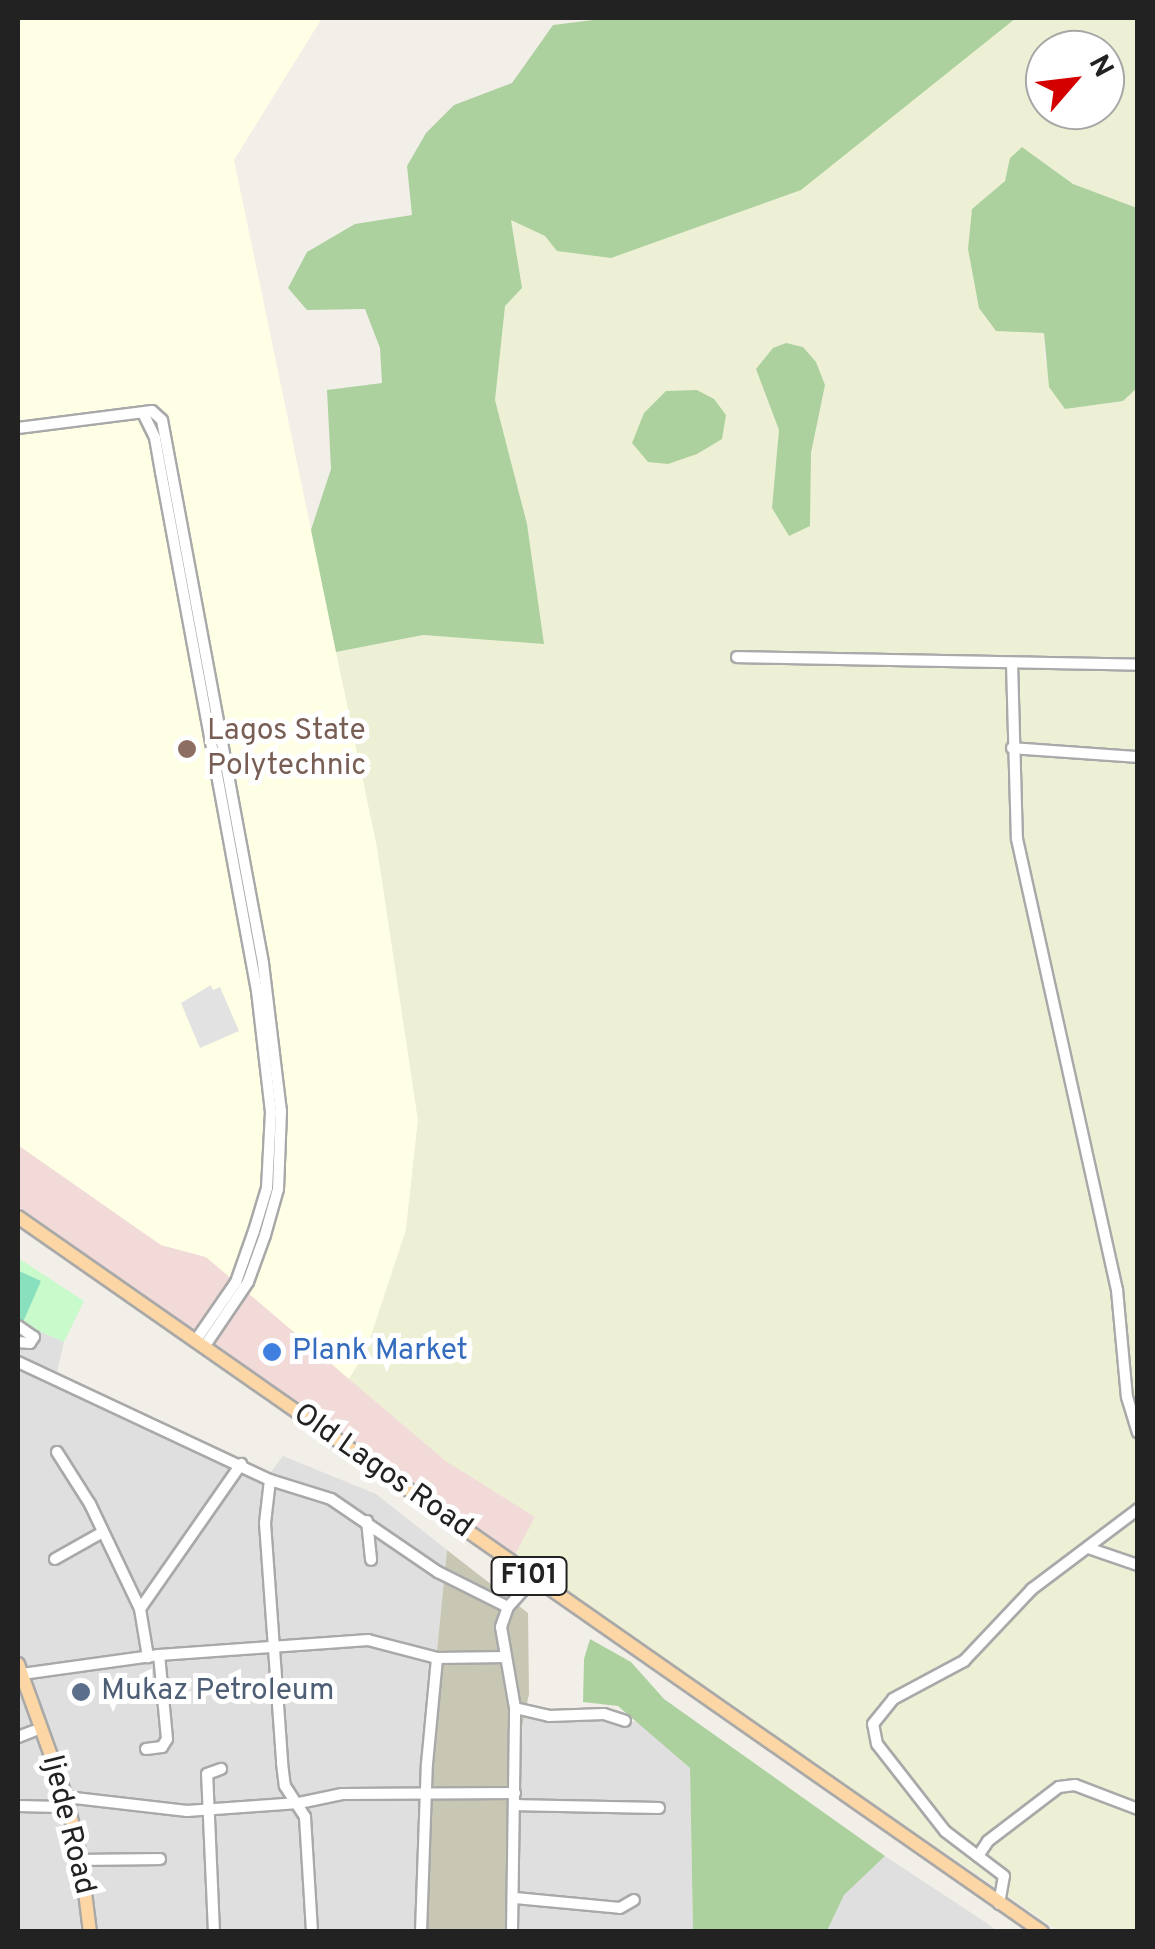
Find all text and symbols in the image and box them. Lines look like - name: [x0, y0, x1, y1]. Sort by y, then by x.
- north arrow: [1025, 30, 1125, 130]
- text: N: [1079, 50, 1120, 84]
- place label: Lagos State Polytechnic: [207, 714, 366, 784]
- marker: Lagos State Polytechnic: [176, 738, 198, 760]
- place label: Plank Market: [292, 1334, 468, 1370]
- marker: Plank Market: [261, 1341, 283, 1363]
- street label: Old Lagos Road: [285, 1397, 479, 1547]
- road number: F101: [489, 1553, 569, 1599]
- place label: Mukaz Petroleum: [101, 1674, 334, 1710]
- marker: Mukaz Petroleum: [70, 1681, 92, 1703]
- street label: Ijede Road: [32, 1752, 102, 1898]

